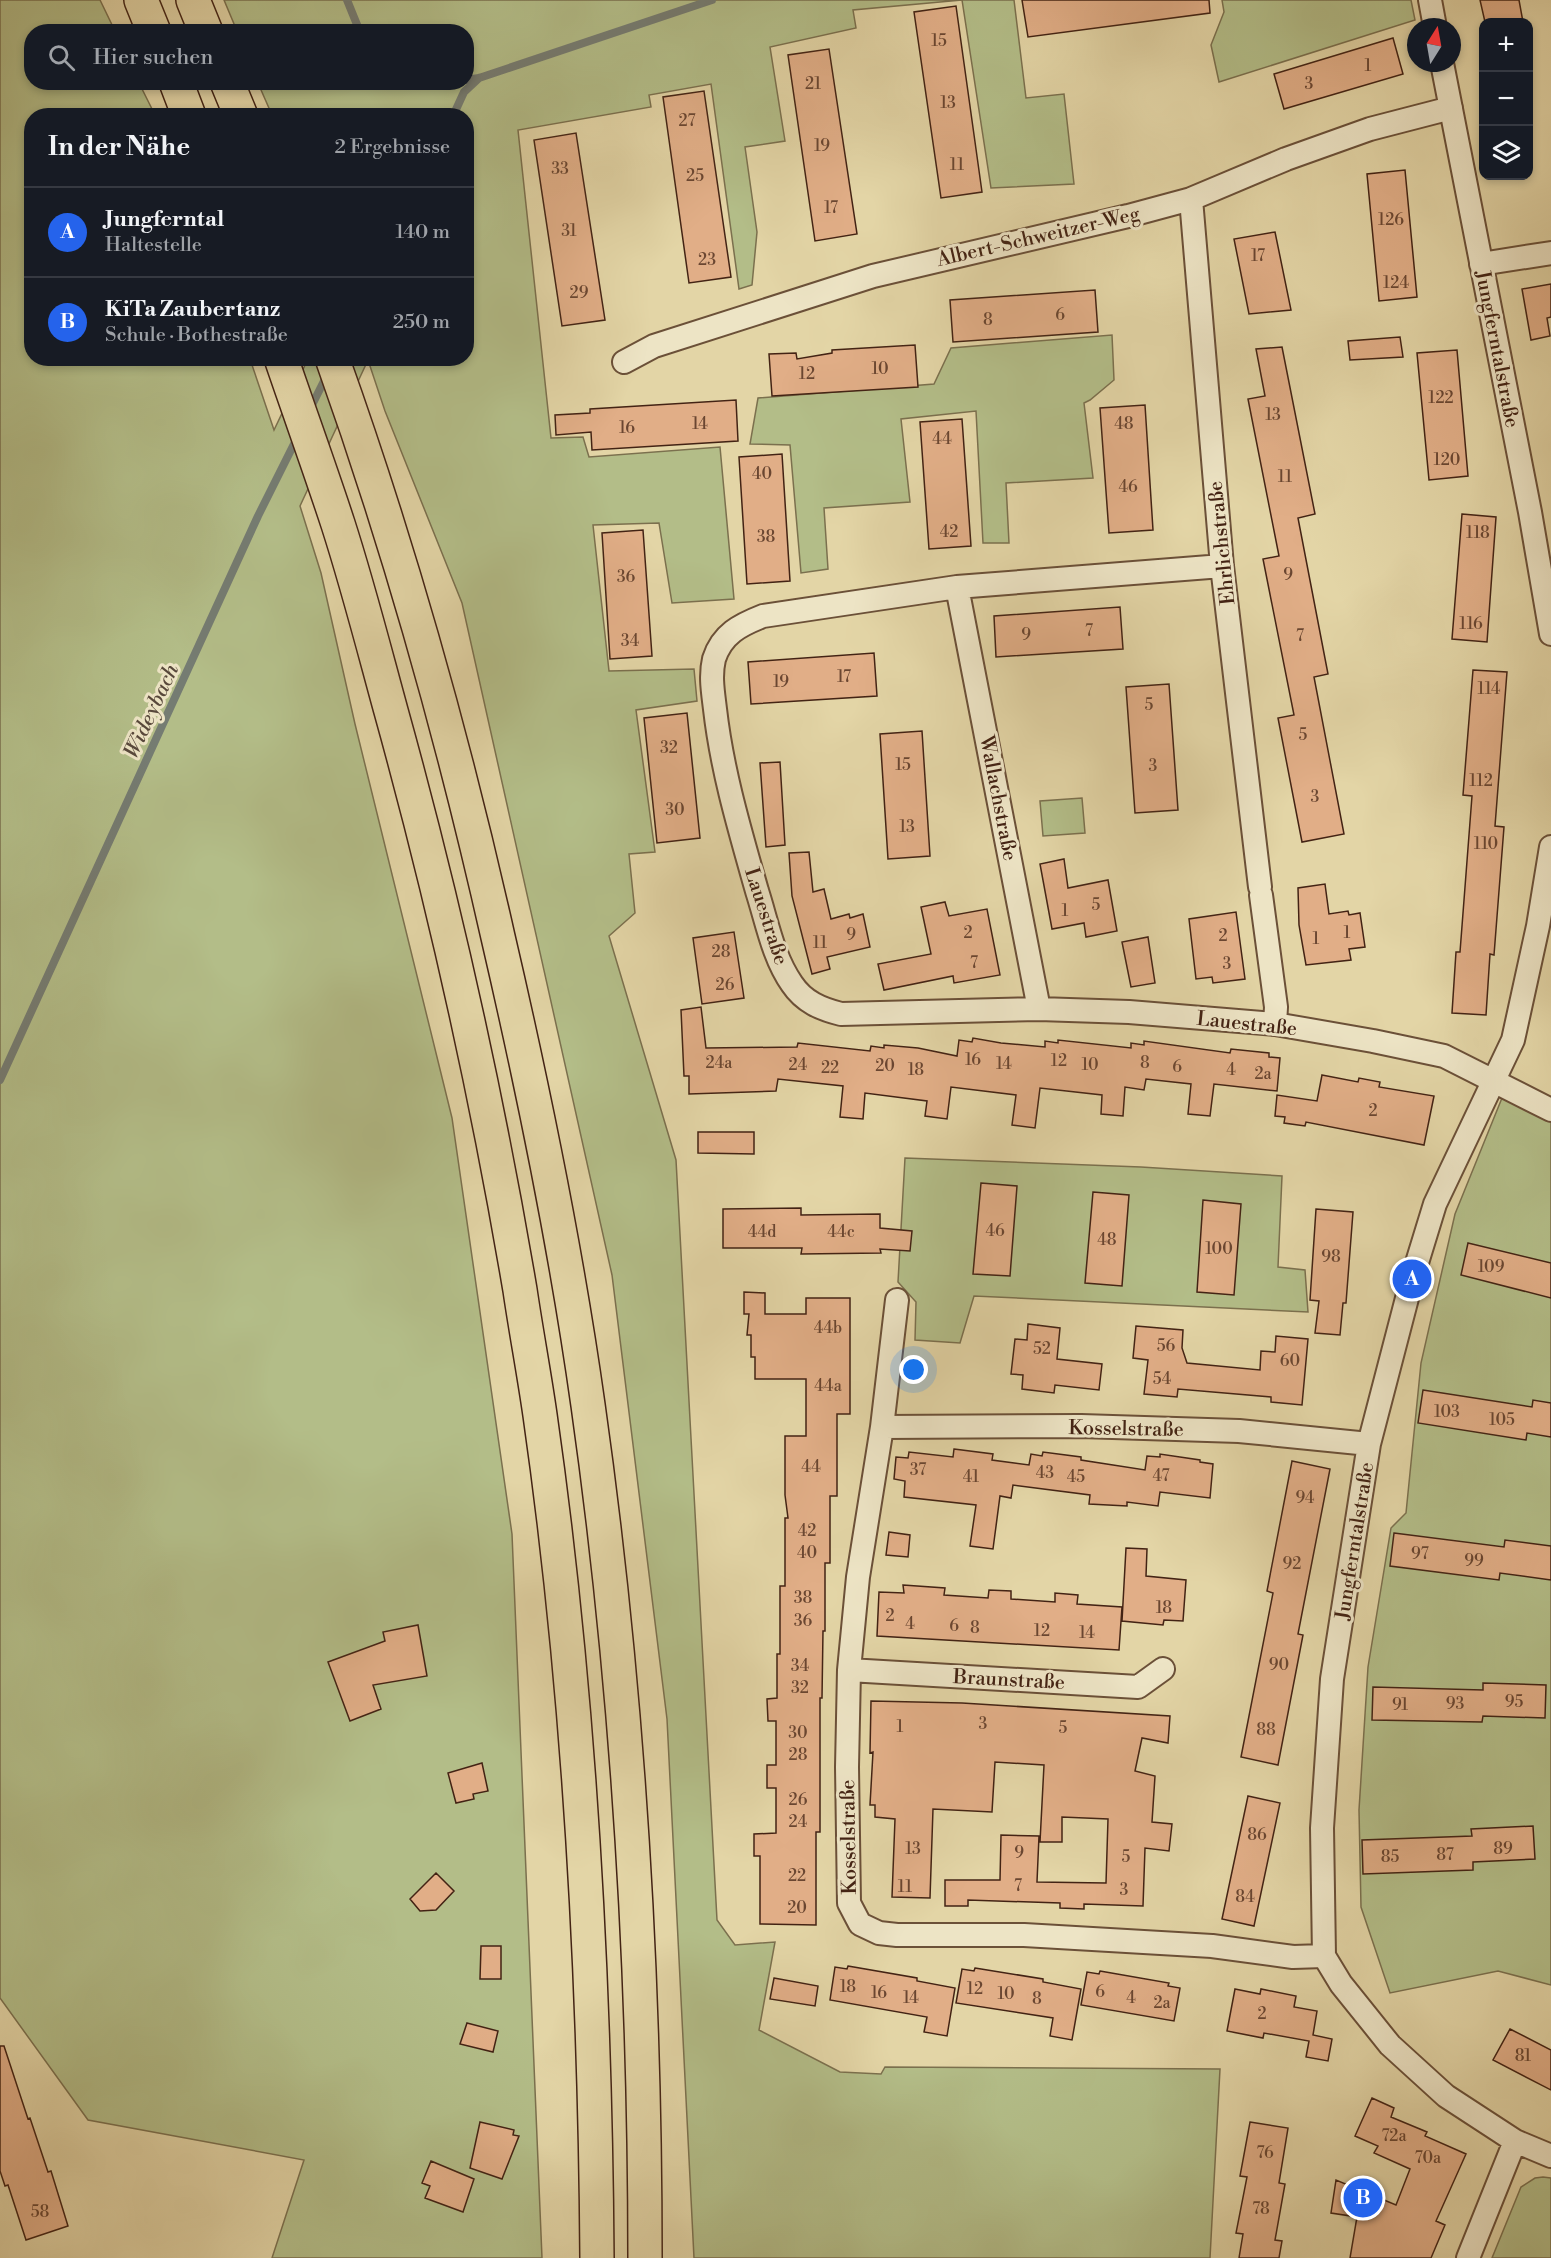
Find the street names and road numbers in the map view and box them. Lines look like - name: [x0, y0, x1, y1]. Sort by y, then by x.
- street label: Albert-Schweitzer-Weg: [933, 202, 1143, 273]
- street label: Jungferntalstraße: [1469, 268, 1524, 430]
- street label: Ehrlichstraße: [1204, 480, 1241, 606]
- street label: Wallachstraße: [973, 733, 1022, 863]
- street label: Lauestraße: [738, 865, 793, 968]
- street label: Lauestraße: [1195, 1007, 1298, 1042]
- street label: Kosselstraße: [1068, 1416, 1184, 1443]
- street label: Jungferntalstraße: [1331, 1461, 1380, 1623]
- street label: Braunstraße: [951, 1665, 1066, 1696]
- street label: Kosselstraße: [836, 1779, 863, 1895]

